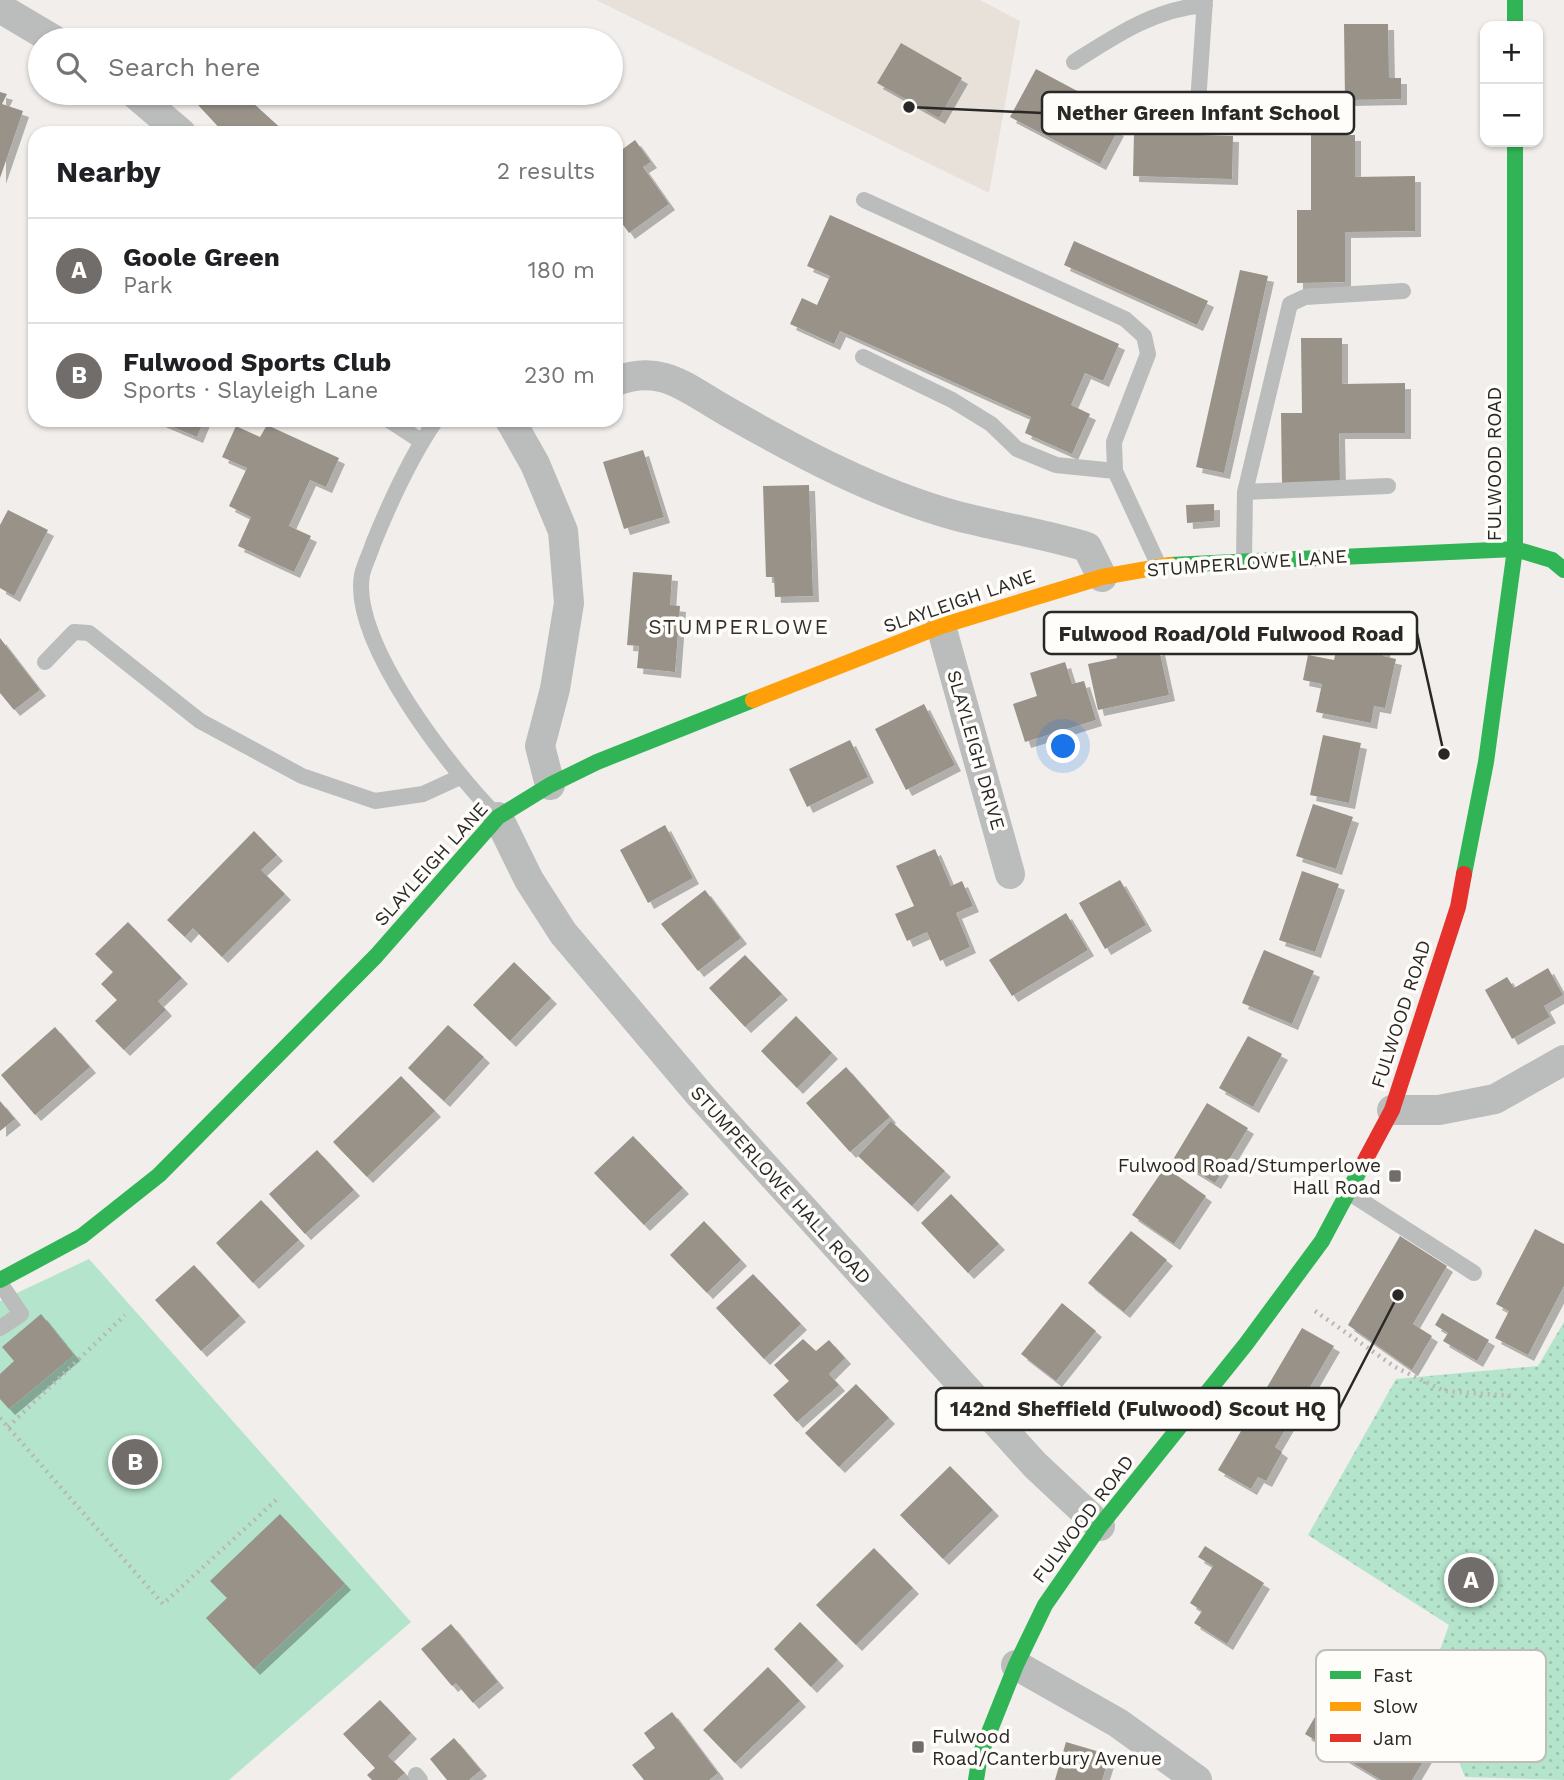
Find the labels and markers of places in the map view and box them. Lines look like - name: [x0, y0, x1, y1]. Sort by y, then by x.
- callout: Nether Green Infant School: [1042, 92, 1354, 134]
- callout: Fulwood Road/Old Fulwood Road: [1044, 612, 1417, 654]
- place label: Fulwood Road/Stumperlowe Hall Road: [1118, 1154, 1381, 1199]
- marker: Fulwood Road/Stumperlowe Hall Road: [1387, 1168, 1403, 1184]
- callout: 142nd Sheffield (Fulwood) Scout HQ: [936, 1388, 1339, 1430]
- pin: B: [112, 1436, 158, 1488]
- pin: A: [1448, 1554, 1494, 1606]
- place label: Fulwood Road/Canterbury Avenue: [932, 1725, 1162, 1770]
- marker: Fulwood Road/Canterbury Avenue: [910, 1739, 926, 1755]

